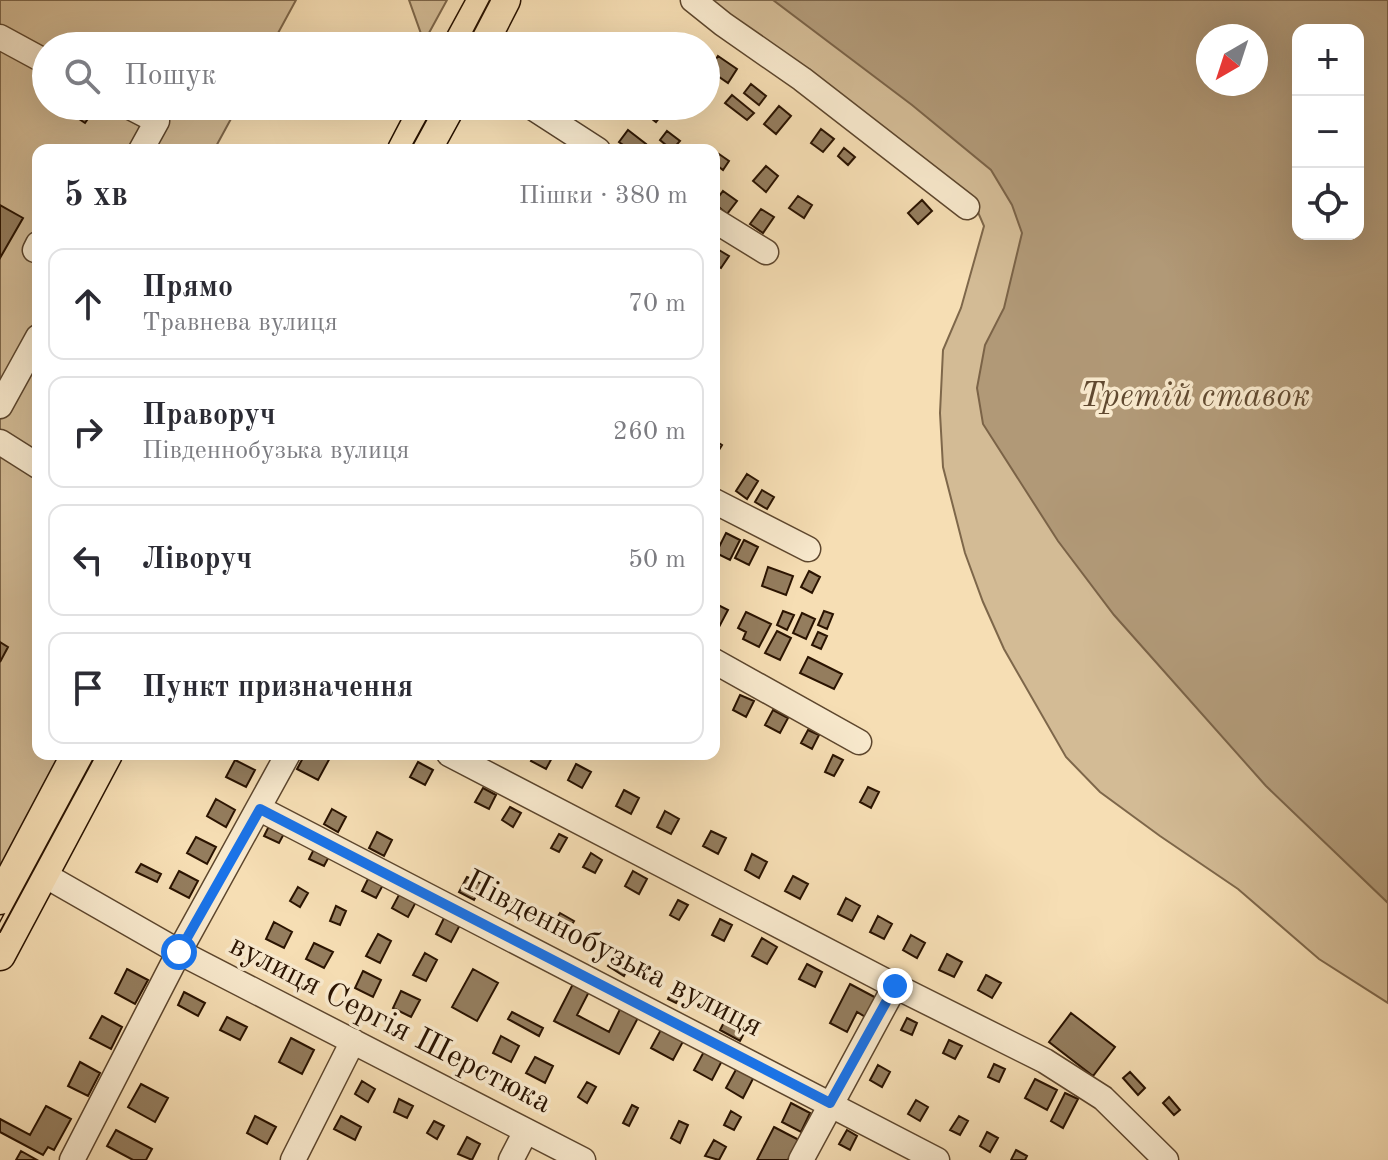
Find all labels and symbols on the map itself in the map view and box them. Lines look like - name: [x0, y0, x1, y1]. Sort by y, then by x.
- north arrow: [1196, 24, 1268, 96]
- water label: Третій ставок: [1080, 380, 1310, 414]
- street label: Південнобузька вулиця: [459, 866, 767, 1044]
- street label: вулиця Сергія Шерстюка: [224, 930, 556, 1120]
- route start: [161, 934, 197, 970]
- route end: [877, 968, 913, 1004]

